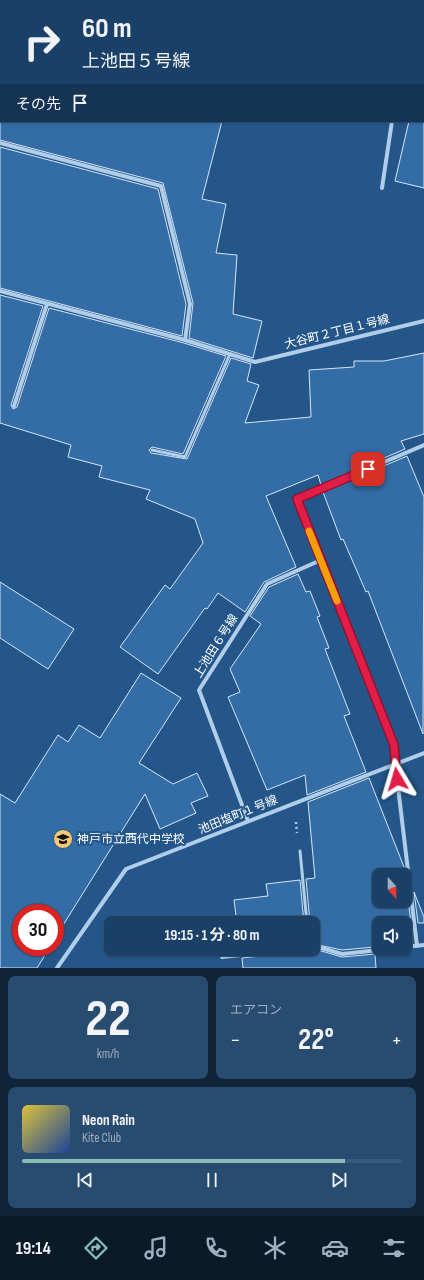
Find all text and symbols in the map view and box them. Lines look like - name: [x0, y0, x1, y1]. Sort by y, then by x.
- text: 60 m: [82, 12, 131, 45]
- icon: right: [16, 16, 68, 68]
- text: 上池田５号線: [82, 51, 190, 72]
- icon: arrive: [69, 92, 91, 114]
- text: その先: [16, 95, 61, 114]
- street label: 大谷町２丁目１号線: [283, 312, 391, 352]
- pin: [351, 452, 385, 486]
- icon: arrive: [357, 458, 379, 480]
- street label: 上池田６号線: [191, 611, 241, 681]
- position arrow: [376, 758, 418, 800]
- street label: 池田塩町１号線: [196, 792, 280, 838]
- school or university icon: 神戸市立西代中学校: [52, 828, 74, 850]
- place label: 神戸市立西代中学校: [77, 832, 185, 847]
- north arrow: [372, 868, 412, 908]
- map controls: [372, 868, 412, 956]
- speed limit sign: 30: [12, 904, 64, 956]
- button: sound: [372, 916, 412, 956]
- text: 19:15 · 1 分 · 80 m: [164, 926, 260, 945]
- text: 22: [85, 988, 131, 1051]
- text: エアコン: [230, 1002, 282, 1018]
- text: 22°: [298, 1022, 334, 1058]
- text: −: [230, 1027, 241, 1054]
- text: +: [391, 1027, 402, 1054]
- text: km/h: [97, 1046, 119, 1062]
- text: Neon Rain: [82, 1111, 135, 1130]
- text: Kite Club: [82, 1130, 121, 1146]
- icon: previous: [74, 1169, 96, 1191]
- icon: pause: [201, 1169, 223, 1191]
- icon: next: [328, 1169, 350, 1191]
- icon: directions: [82, 1234, 110, 1262]
- icon: music: [142, 1234, 170, 1262]
- icon: phone: [202, 1234, 230, 1262]
- icon: climate: [261, 1234, 289, 1262]
- icon: car: [321, 1234, 349, 1262]
- icon: filters: [380, 1234, 408, 1262]
- text: 19:14: [16, 1238, 51, 1259]

